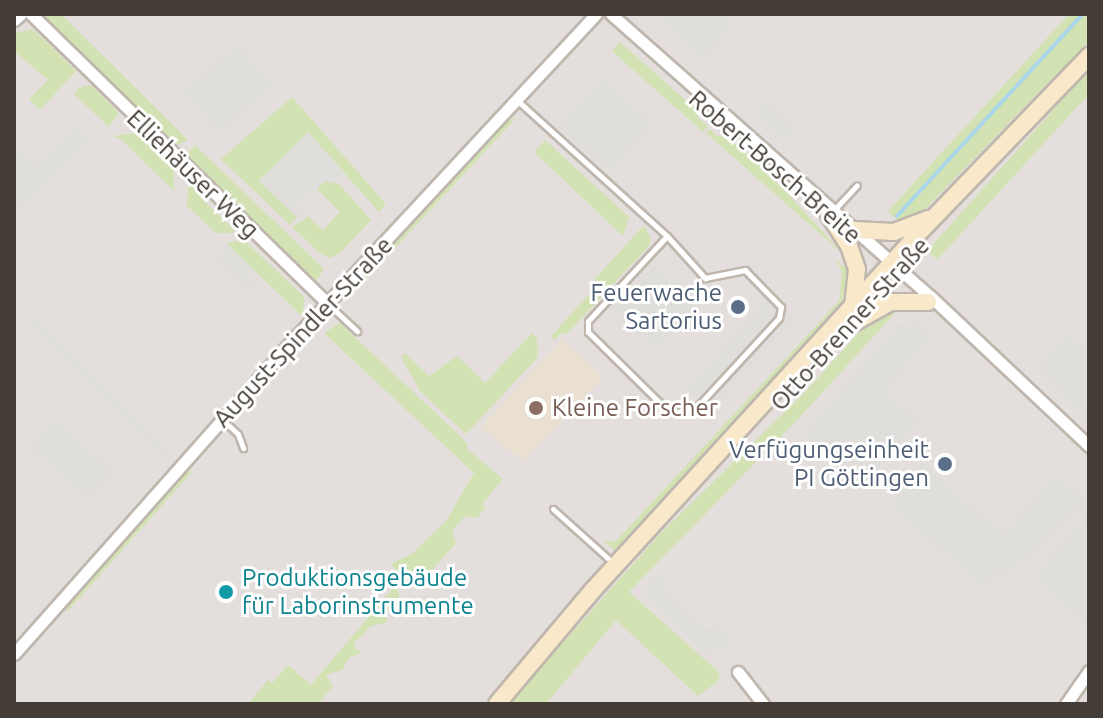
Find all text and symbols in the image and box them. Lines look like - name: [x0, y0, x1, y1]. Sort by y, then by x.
- street label: Robert-Bosch-Breite: [683, 84, 867, 250]
- street label: Elliehäuser Weg: [121, 104, 265, 244]
- street label: August-Spindler-Straße: [207, 231, 399, 433]
- street label: Otto-Brenner-Straße: [765, 231, 935, 417]
- place label: Feuerwache Sartorius: [591, 279, 722, 335]
- marker: Feuerwache Sartorius: [729, 298, 747, 316]
- place label: Kleine Forscher: [552, 394, 718, 422]
- marker: Kleine Forscher: [527, 399, 545, 417]
- place label: Verfügungseinheit PI Göttingen: [729, 436, 929, 492]
- marker: Verfügungseinheit PI Göttingen: [936, 455, 954, 473]
- place label: Produktionsgebäude für Laborinstrumente: [242, 564, 474, 620]
- marker: Produktionsgebäude für Laborinstrumente: [217, 583, 235, 601]

